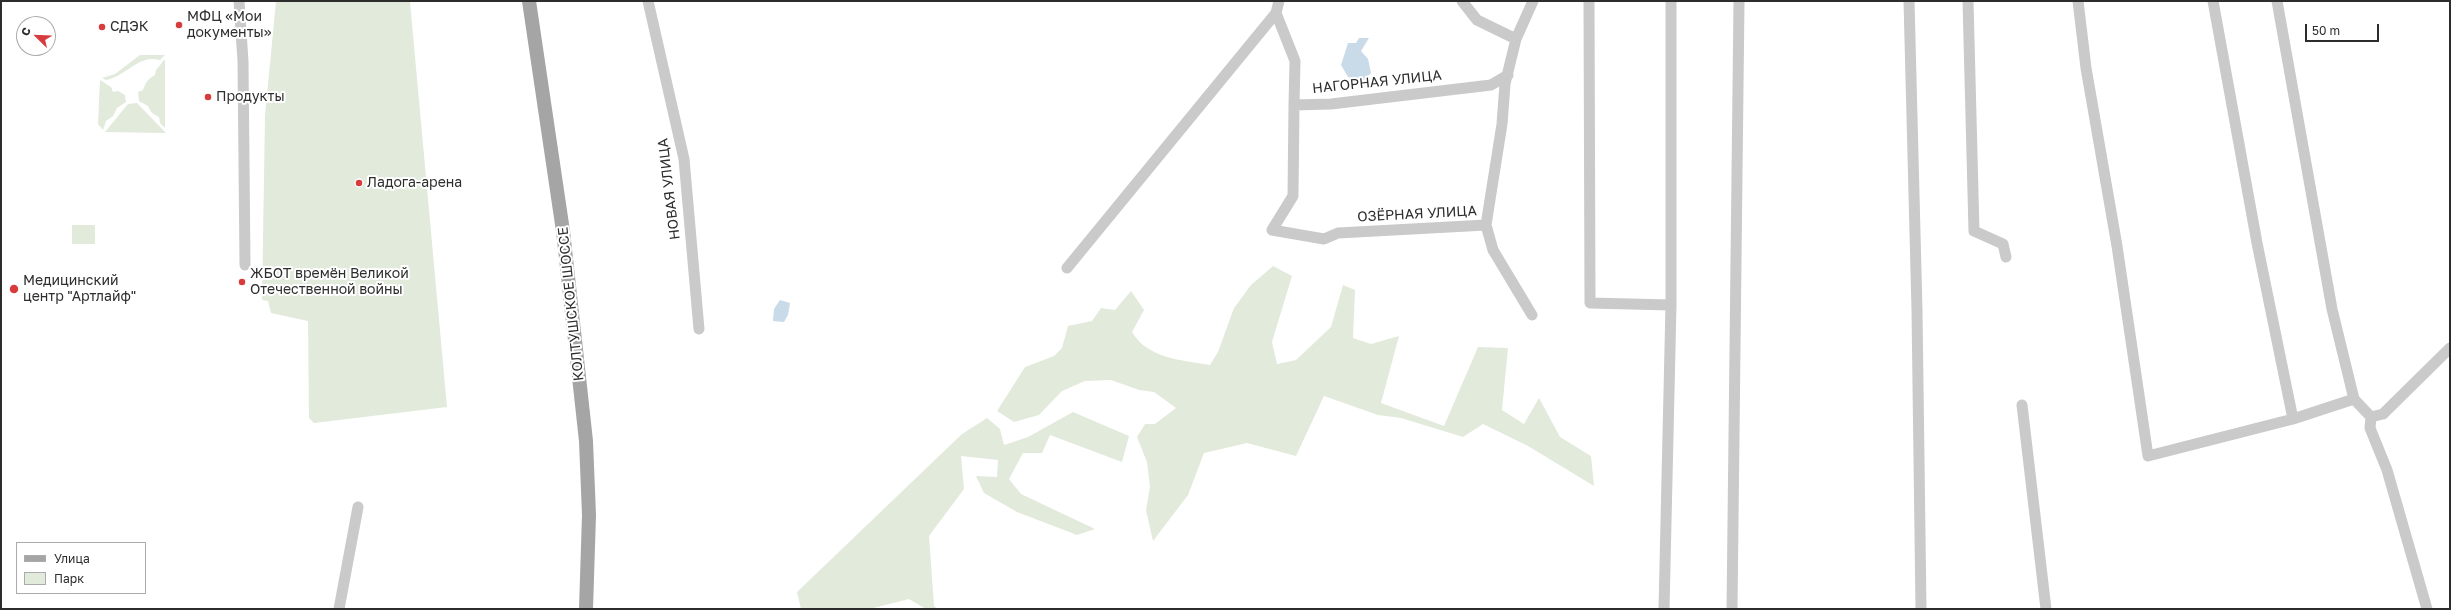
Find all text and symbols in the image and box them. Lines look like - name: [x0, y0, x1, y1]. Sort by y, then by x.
- place label: МФЦ «Мои документы»: [187, 9, 271, 42]
- north arrow: [16, 16, 56, 56]
- scale bar: [2307, 16, 2381, 42]
- place label: СДЭК: [110, 19, 148, 35]
- marker: МФЦ «Мои документы»: [174, 20, 184, 30]
- marker: СДЭК: [97, 22, 107, 32]
- text: 50 m: [2312, 23, 2340, 38]
- text: С: [18, 25, 33, 38]
- street label: НАГОРНАЯ УЛИЦА: [1312, 67, 1442, 97]
- place label: Продукты: [216, 89, 285, 105]
- marker: Продукты: [203, 92, 213, 102]
- street label: НОВАЯ УЛИЦА: [654, 137, 684, 241]
- place label: Ладога-арена: [367, 175, 462, 191]
- marker: Ладога-арена: [354, 178, 364, 188]
- street label: ОЗЁРНАЯ УЛИЦА: [1357, 202, 1477, 226]
- street label: КОЛТУШСКОЕ ШОССЕ: [555, 226, 587, 382]
- place label: ЖБОТ времён Великой Отечественной войны: [250, 266, 409, 298]
- place label: Медицинский центр "Артлайф": [23, 273, 136, 306]
- marker: ЖБОТ времён Великой Отечественной войны: [237, 277, 247, 287]
- marker: Медицинский центр "Артлайф": [8, 283, 20, 295]
- legend: [16, 542, 146, 594]
- text: Улица: [54, 551, 90, 566]
- text: Парк: [54, 571, 84, 586]

